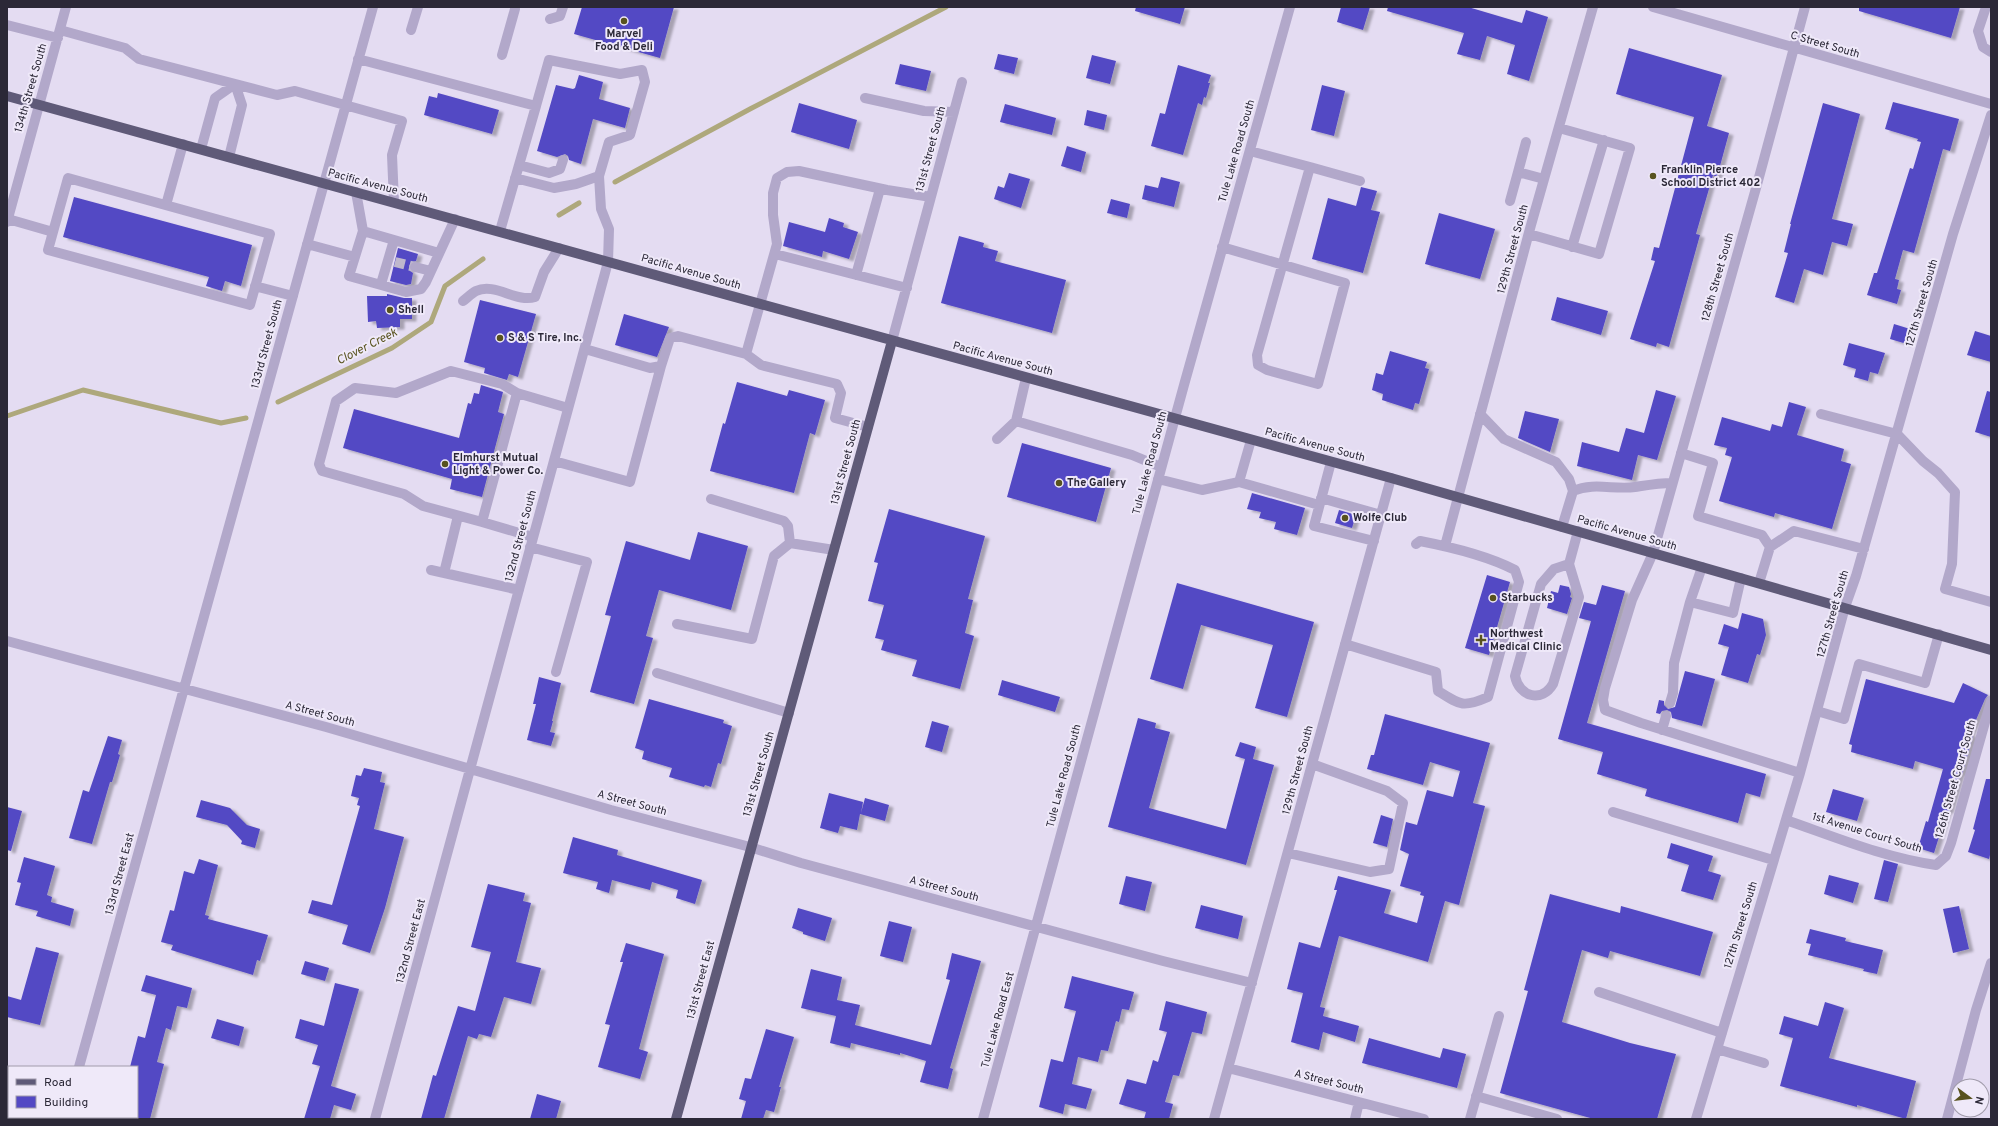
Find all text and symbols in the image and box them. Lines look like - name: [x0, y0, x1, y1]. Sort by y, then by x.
- marker: Marvel Food & Deli: [619, 16, 629, 26]
- place label: Marvel Food & Deli: [595, 27, 653, 54]
- street label: C Street South: [1789, 28, 1861, 62]
- street label: 134th Street South: [12, 42, 50, 134]
- street label: Tule Lake Road South: [1216, 98, 1258, 204]
- street label: 131st Street South: [913, 105, 949, 193]
- place label: Franklin Pierce School District 402: [1661, 163, 1760, 190]
- street label: Pacific Avenue South: [326, 166, 430, 206]
- marker: Franklin Pierce School District 402: [1648, 171, 1658, 181]
- street label: 129th Street South: [1494, 203, 1532, 295]
- street label: 128th Street South: [1699, 231, 1737, 323]
- street label: Pacific Avenue South: [639, 251, 743, 293]
- street label: 127th Street South: [1903, 258, 1941, 348]
- street label: 133rd Street South: [248, 298, 286, 390]
- place label: Shell: [398, 303, 424, 317]
- marker: Shell: [385, 305, 395, 315]
- water label: Clover Creek: [334, 324, 401, 369]
- place label: S & S Tire, Inc.: [508, 331, 582, 345]
- marker: S & S Tire, Inc.: [495, 333, 505, 343]
- street label: Pacific Avenue South: [951, 339, 1055, 379]
- street label: Tule Lake Road South: [1129, 410, 1171, 516]
- street label: 131st Street South: [828, 418, 864, 506]
- street label: Pacific Avenue South: [1263, 425, 1367, 465]
- place label: Elmhurst Mutual Light & Power Co.: [453, 451, 544, 478]
- marker: Elmhurst Mutual Light & Power Co.: [440, 459, 450, 469]
- place label: The Gallery: [1067, 476, 1126, 490]
- marker: The Gallery: [1054, 478, 1064, 488]
- street label: 132nd Street South: [502, 489, 540, 583]
- place label: Wolfe Club: [1353, 511, 1407, 525]
- street label: Pacific Avenue South: [1575, 512, 1679, 554]
- marker: Wolfe Club: [1340, 513, 1350, 523]
- street label: 127th Street South: [1814, 569, 1852, 659]
- place label: Starbucks: [1501, 591, 1553, 605]
- marker: Starbucks: [1488, 593, 1498, 603]
- place label: Northwest Medical Clinic: [1490, 627, 1562, 654]
- marker: Northwest Medical Clinic: [1475, 634, 1487, 646]
- street label: A Street South: [284, 698, 356, 730]
- street label: 126th Street Court South: [1932, 718, 1980, 840]
- street label: Tule Lake Road South: [1043, 723, 1085, 829]
- street label: 129th Street South: [1279, 724, 1317, 816]
- street label: 131st Street South: [740, 730, 778, 818]
- street label: A Street South: [596, 787, 668, 819]
- street label: 1st Avenue Court South: [1810, 810, 1924, 856]
- street label: 133rd Street East: [102, 831, 138, 917]
- street label: A Street South: [908, 873, 980, 905]
- street label: 127th Street South: [1721, 880, 1761, 970]
- street label: 132nd Street East: [393, 897, 429, 985]
- street label: 131st Street East: [684, 939, 718, 1021]
- street label: Tule Lake Road East: [978, 970, 1018, 1070]
- legend: [8, 1066, 138, 1118]
- street label: A Street South: [1293, 1067, 1365, 1097]
- text: Road: [44, 1075, 72, 1091]
- north arrow: [1950, 1078, 1990, 1118]
- text: Building: [44, 1095, 88, 1111]
- text: N: [1971, 1095, 1986, 1106]

